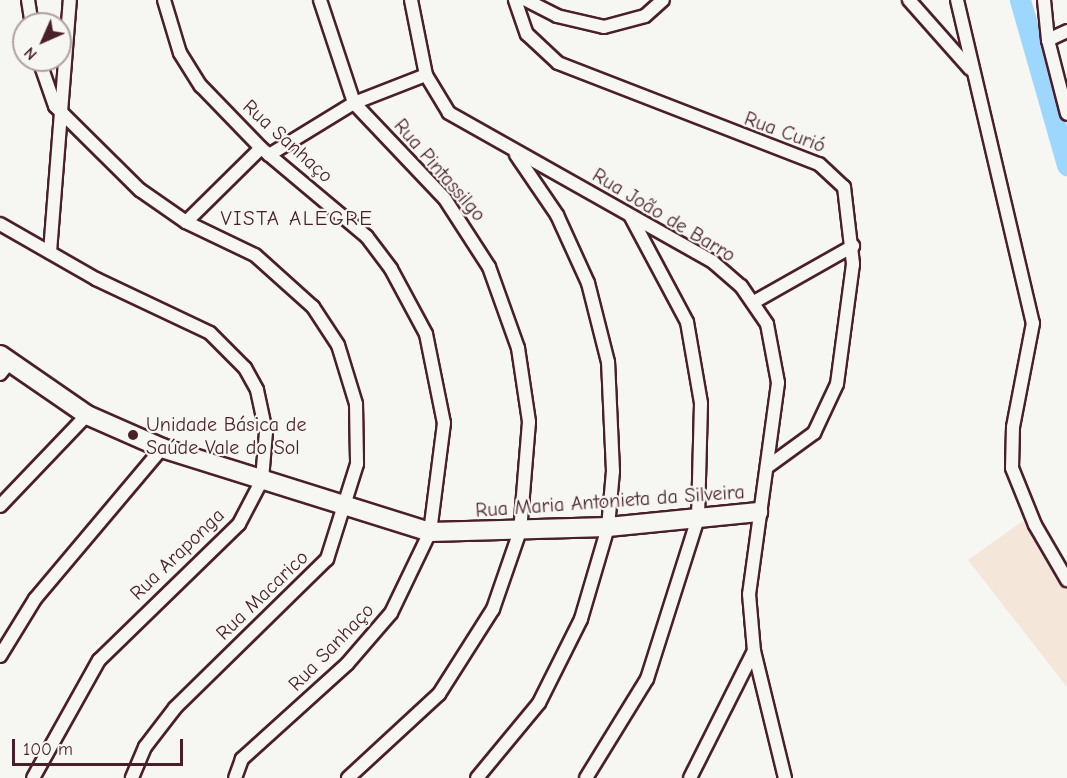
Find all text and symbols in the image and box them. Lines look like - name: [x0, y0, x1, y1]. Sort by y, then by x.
- north arrow: [12, 12, 72, 72]
- text: N: [21, 43, 41, 63]
- street label: Rua Sanhaço: [238, 94, 338, 188]
- street label: Rua Curió: [741, 106, 829, 158]
- street label: Rua Pintassilgo: [389, 114, 491, 226]
- street label: Rua João de Barro: [588, 163, 740, 267]
- district label: VISTA ALEGRE: [221, 205, 373, 231]
- place label: Unidade Básica de Saúde Vale do Sol: [146, 412, 306, 459]
- marker: Unidade Básica de Saúde Vale do Sol: [124, 426, 142, 444]
- street label: Rua Maria Antonieta da Silveira: [475, 480, 745, 522]
- street label: Rua Araponga: [125, 503, 229, 605]
- street label: Rua Macarico: [211, 545, 313, 645]
- street label: Rua Sanhaço: [283, 598, 379, 696]
- scale bar: [15, 727, 186, 765]
- text: 100 m: [23, 739, 73, 760]

